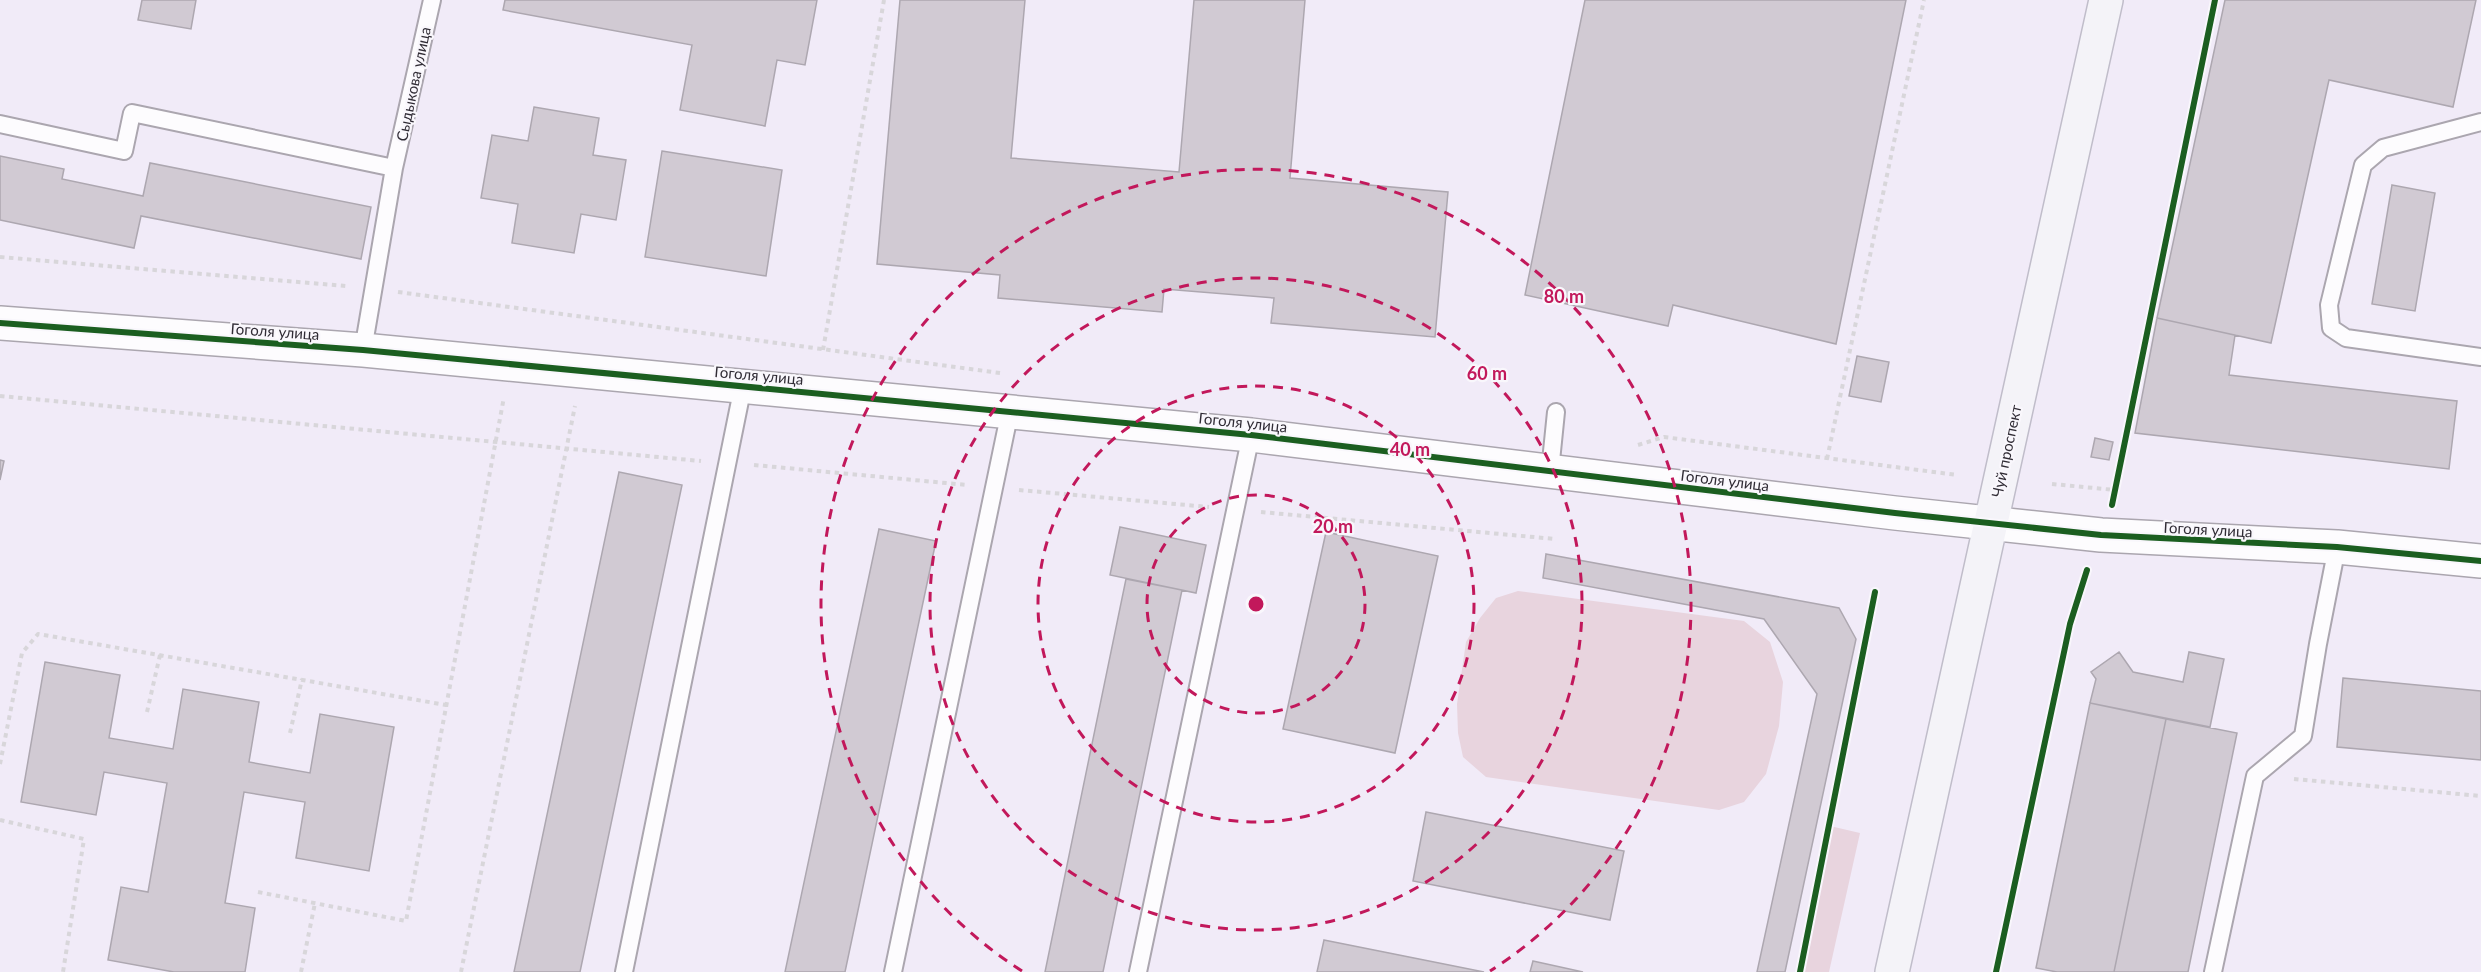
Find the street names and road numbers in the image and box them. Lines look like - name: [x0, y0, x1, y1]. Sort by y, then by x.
- street label: Сыдыкова улица: [392, 25, 434, 143]
- street label: Гоголя улица: [230, 319, 320, 343]
- street label: Гоголя улица: [714, 362, 804, 388]
- street label: Чуй проспект: [1987, 403, 2025, 499]
- street label: Гоголя улица: [1198, 408, 1288, 436]
- street label: Гоголя улица: [1680, 466, 1770, 494]
- street label: Гоголя улица: [2163, 518, 2253, 540]

